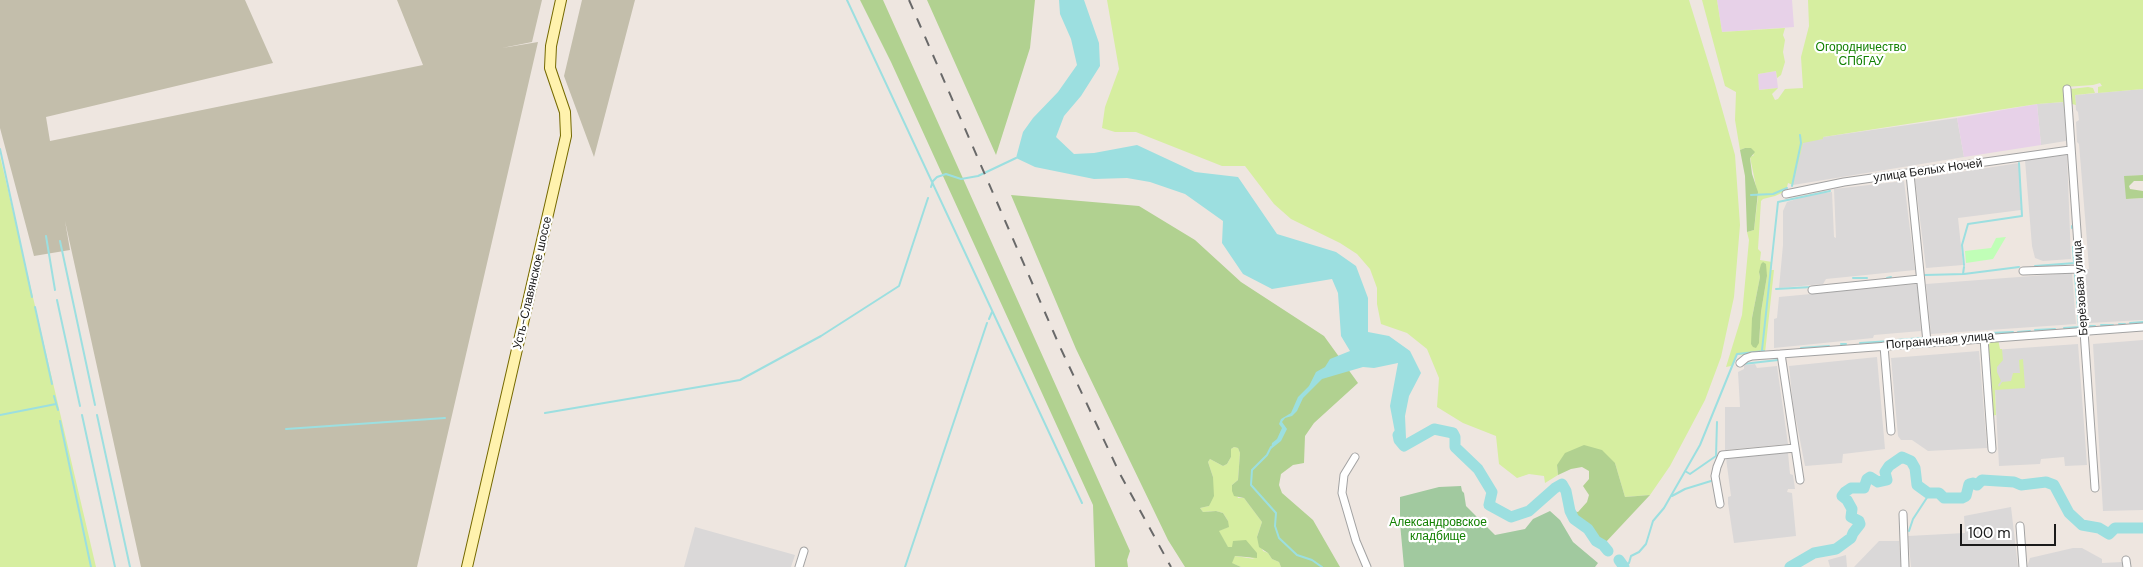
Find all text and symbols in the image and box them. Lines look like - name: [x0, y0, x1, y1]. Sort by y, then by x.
- park label: Огородничество СПбГАУ: [1816, 41, 1906, 69]
- street label: улица Белых Ночей: [1873, 156, 1983, 186]
- street label: Усть-Славянское шоссе: [511, 215, 555, 351]
- street label: Берёзовая улица: [2070, 240, 2092, 336]
- street label: Пограничная улица: [1885, 329, 1995, 353]
- scale bar: [1963, 514, 2059, 546]
- park label: Александровское кладбище: [1389, 516, 1487, 544]
- text: 100 m: [1968, 523, 2011, 543]

